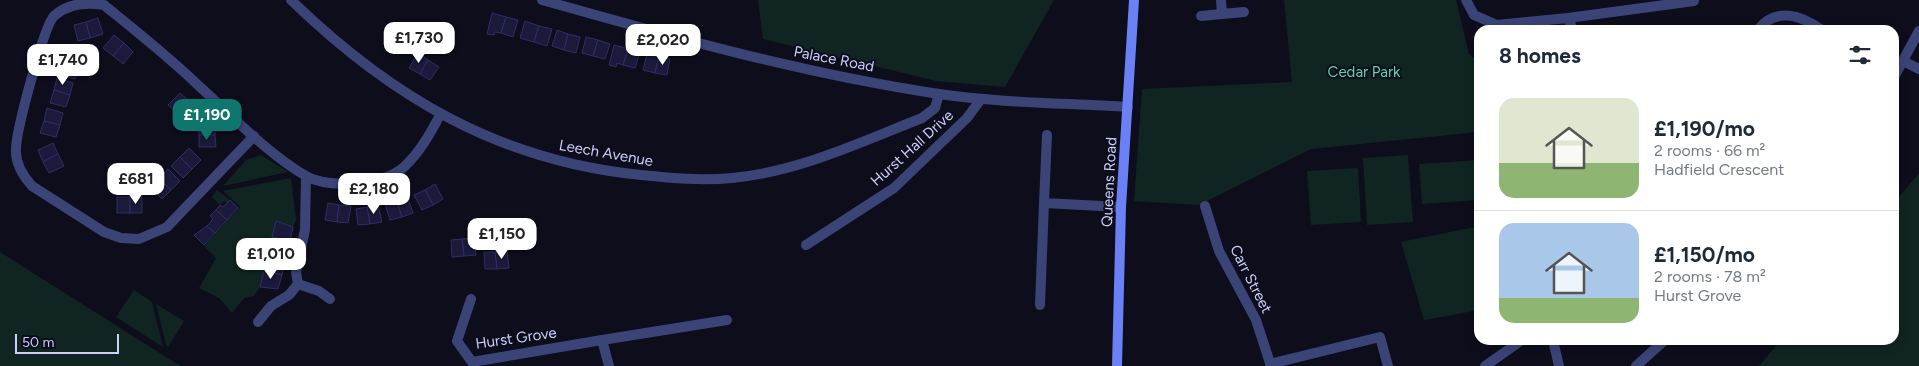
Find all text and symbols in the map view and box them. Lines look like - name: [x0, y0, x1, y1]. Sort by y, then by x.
- pin: £1,730: [378, 22, 460, 64]
- pin: £2,020: [622, 23, 704, 66]
- text: £1,730: [395, 28, 443, 47]
- text: £2,020: [637, 30, 689, 49]
- icon: filters: [1846, 41, 1874, 69]
- street label: Palace Road: [792, 42, 876, 76]
- text: 8 homes: [1499, 43, 1581, 68]
- pin: £1,740: [22, 44, 104, 86]
- text: £1,740: [38, 50, 88, 69]
- park label: Cedar Park: [1328, 63, 1401, 81]
- pin: £1,190: [166, 98, 248, 141]
- text: £1,190: [184, 105, 230, 124]
- street label: Hurst Hall Drive: [867, 106, 957, 190]
- text: £1,190/mo: [1654, 116, 1755, 141]
- icon: home: [1539, 118, 1599, 178]
- street label: Leech Avenue: [558, 136, 654, 170]
- street label: Queens Road: [1098, 137, 1120, 227]
- text: 2 rooms · 66 m²: [1654, 141, 1765, 160]
- text: Hadfield Crescent: [1654, 160, 1784, 179]
- pin: £681: [106, 162, 166, 205]
- text: £681: [118, 169, 154, 188]
- pin: £2,180: [333, 172, 415, 215]
- text: £2,180: [349, 179, 399, 198]
- pin: £1,150: [461, 218, 543, 260]
- text: £1,150: [479, 224, 525, 243]
- pin: £1,010: [230, 238, 312, 280]
- street label: Carr Street: [1226, 242, 1276, 316]
- text: £1,150/mo: [1654, 242, 1755, 267]
- icon: home: [1539, 243, 1599, 303]
- text: £1,010: [247, 244, 295, 263]
- text: 2 rooms · 78 m²: [1654, 267, 1766, 286]
- text: Hurst Grove: [1654, 286, 1741, 305]
- street label: Hurst Grove: [474, 323, 558, 353]
- scale bar: [15, 331, 119, 354]
- text: 50 m: [22, 334, 54, 351]

